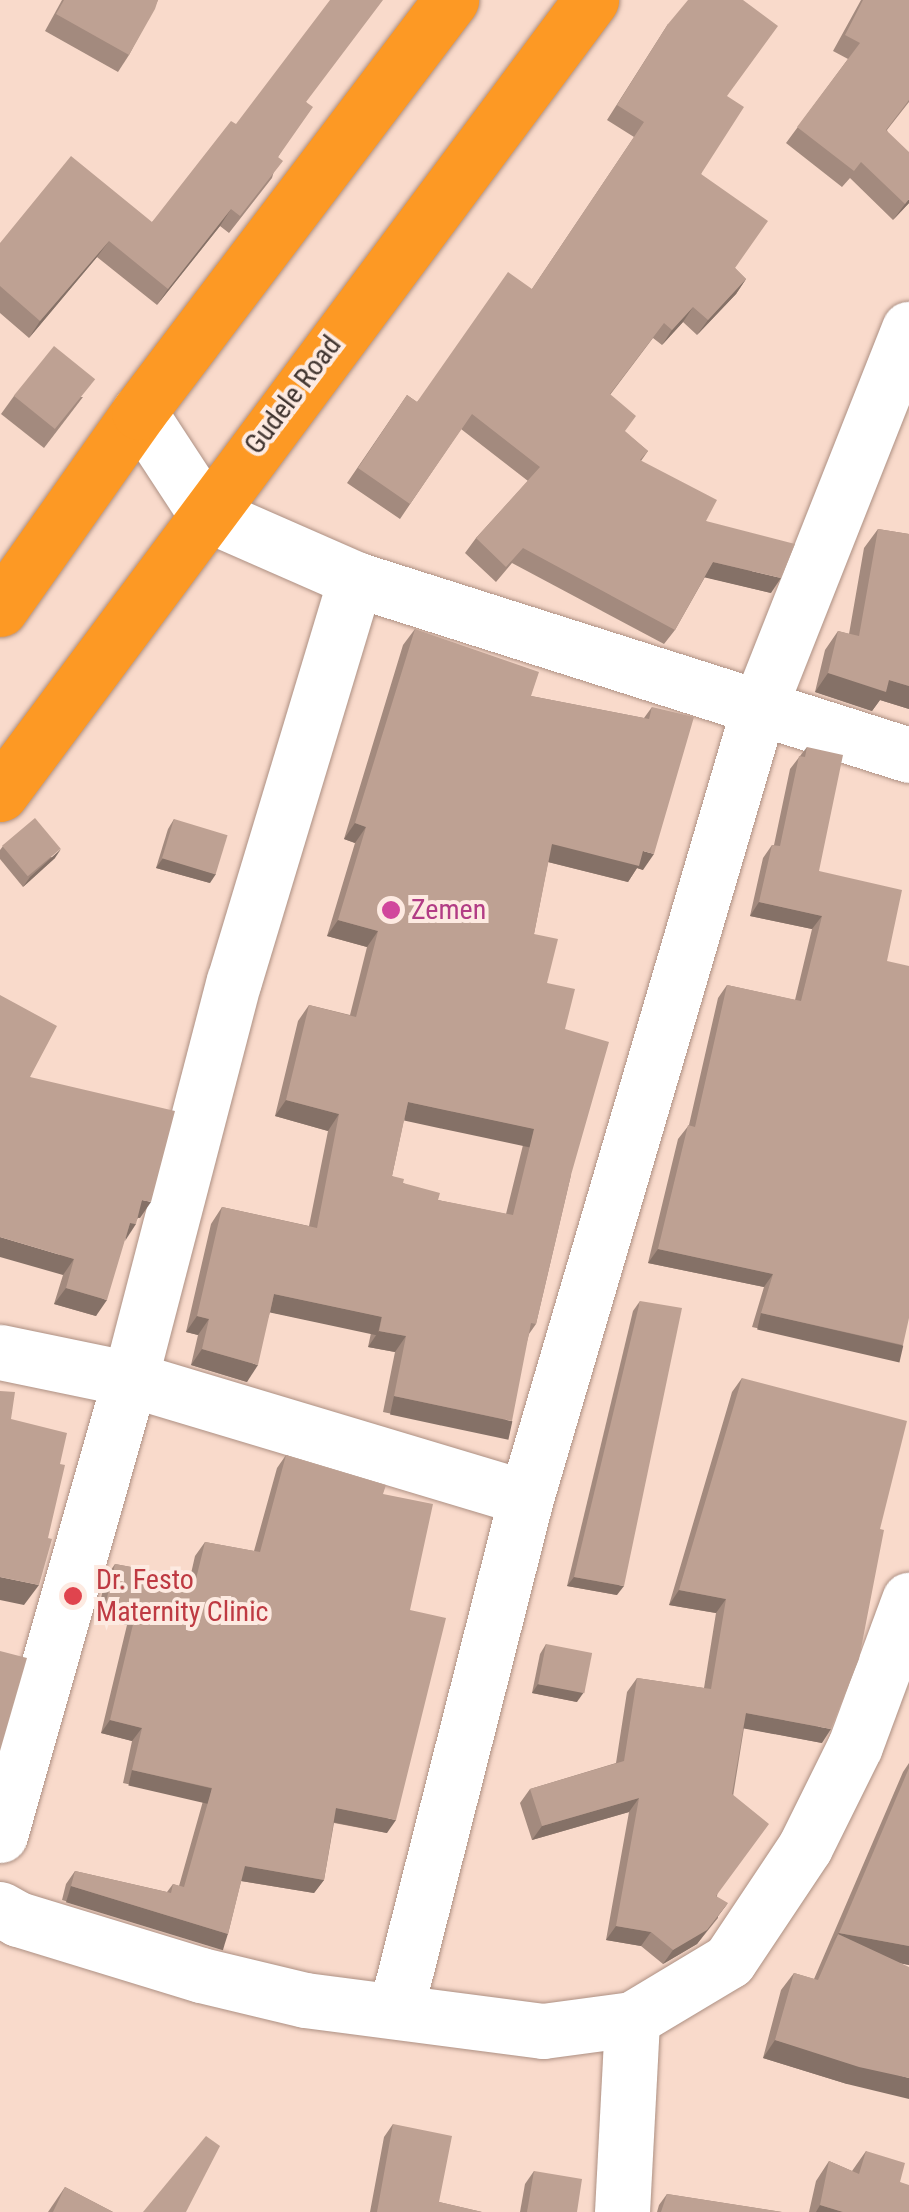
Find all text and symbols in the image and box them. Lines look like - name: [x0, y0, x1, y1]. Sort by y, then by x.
- street label: Gudele Road: [238, 329, 348, 461]
- place label: Zemen: [411, 893, 486, 927]
- marker: Zemen: [380, 899, 402, 921]
- place label: Dr. Festo Maternity Clinic: [96, 1563, 269, 1629]
- marker: Dr. Festo Maternity Clinic: [60, 1583, 86, 1609]

